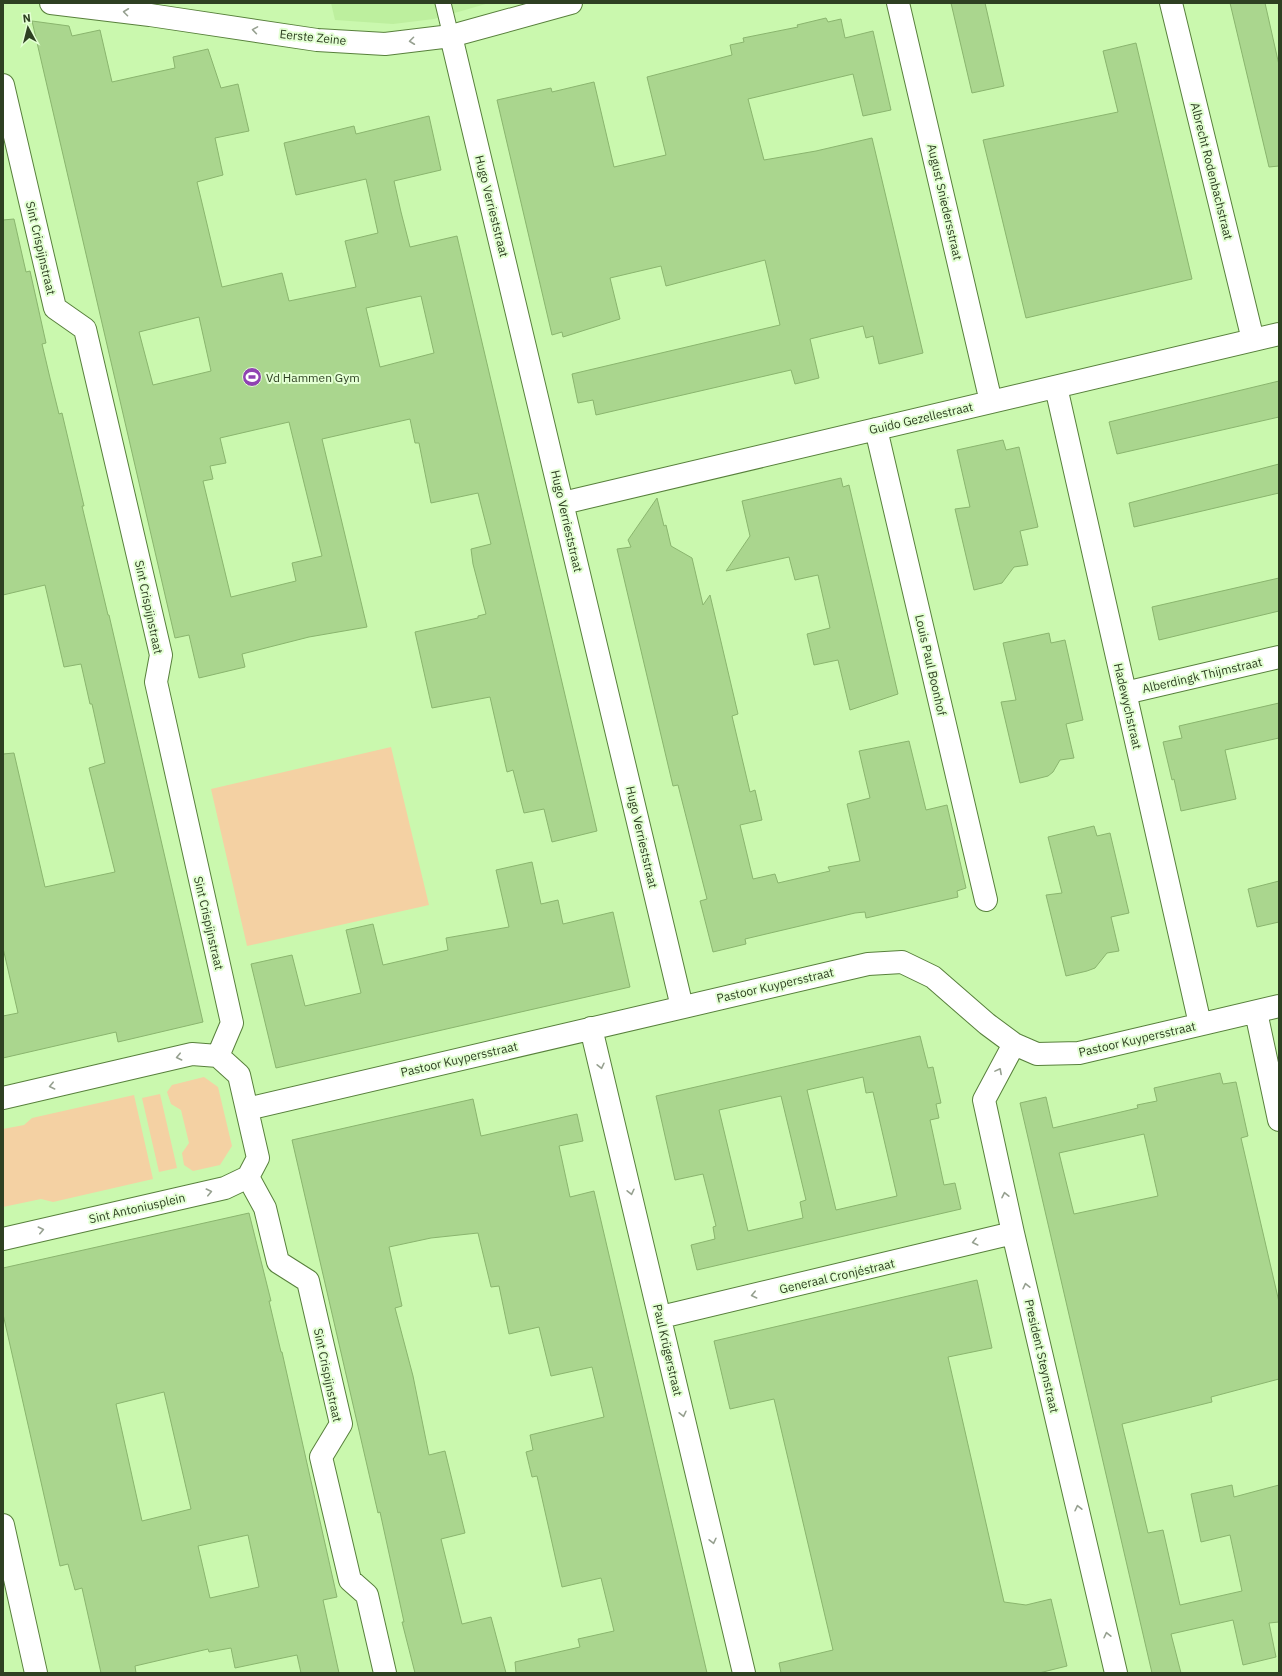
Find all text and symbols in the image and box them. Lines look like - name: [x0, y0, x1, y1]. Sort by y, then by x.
- north arrow: [8, 8, 48, 48]
- one-way arrow: [123, 8, 129, 17]
- text: N: [22, 11, 32, 26]
- one-way arrow: [252, 26, 258, 35]
- street label: Eerste Zeine: [279, 26, 348, 48]
- one-way arrow: [409, 36, 415, 45]
- street label: Albrecht Rodenbachstraat: [1188, 101, 1236, 241]
- street label: August Sniedersstraat: [924, 142, 966, 262]
- street label: Hugo Verrieststraat: [472, 154, 512, 258]
- street label: Sint Crispijnstraat: [23, 200, 59, 296]
- sports icon: Vd Hammen Gym: [241, 366, 263, 388]
- place label: Vd Hammen Gym: [266, 370, 360, 385]
- street label: Guido Gezellestraat: [868, 399, 974, 437]
- street label: Hugo Verrieststraat: [548, 468, 586, 574]
- street label: Sint Crispijnstraat: [132, 559, 166, 655]
- street label: Louis Paul Boonhof: [912, 613, 950, 717]
- street label: Alberdingk Thijmstraat: [1141, 654, 1263, 696]
- street label: Hadewychstraat: [1111, 662, 1145, 750]
- street label: Hugo Verrieststraat: [623, 784, 661, 890]
- street label: Sint Crispijnstraat: [191, 875, 227, 971]
- street label: Pastoor Kuypersstraat: [715, 964, 835, 1006]
- street label: Pastoor Kuypersstraat: [1077, 1018, 1197, 1060]
- street label: Pastoor Kuypersstraat: [399, 1038, 519, 1080]
- one-way arrow: [176, 1053, 182, 1061]
- one-way arrow: [596, 1063, 604, 1069]
- one-way arrow: [995, 1068, 1002, 1075]
- one-way arrow: [49, 1082, 56, 1090]
- one-way arrow: [205, 1188, 212, 1196]
- one-way arrow: [626, 1189, 634, 1195]
- street label: Sint Antoniusplein: [87, 1190, 187, 1226]
- one-way arrow: [1002, 1192, 1010, 1198]
- one-way arrow: [38, 1227, 44, 1235]
- one-way arrow: [972, 1238, 979, 1246]
- street label: Generaal Cronjéstraat: [778, 1255, 896, 1297]
- one-way arrow: [1022, 1283, 1030, 1290]
- one-way arrow: [751, 1291, 757, 1299]
- street label: President Steynstraat: [1022, 1298, 1062, 1414]
- street label: Paul Krügerstraat: [650, 1303, 686, 1397]
- street label: Sint Crispijnstraat: [311, 1327, 345, 1423]
- one-way arrow: [679, 1411, 687, 1417]
- one-way arrow: [1074, 1505, 1082, 1512]
- one-way arrow: [708, 1538, 716, 1544]
- one-way arrow: [1104, 1632, 1112, 1638]

